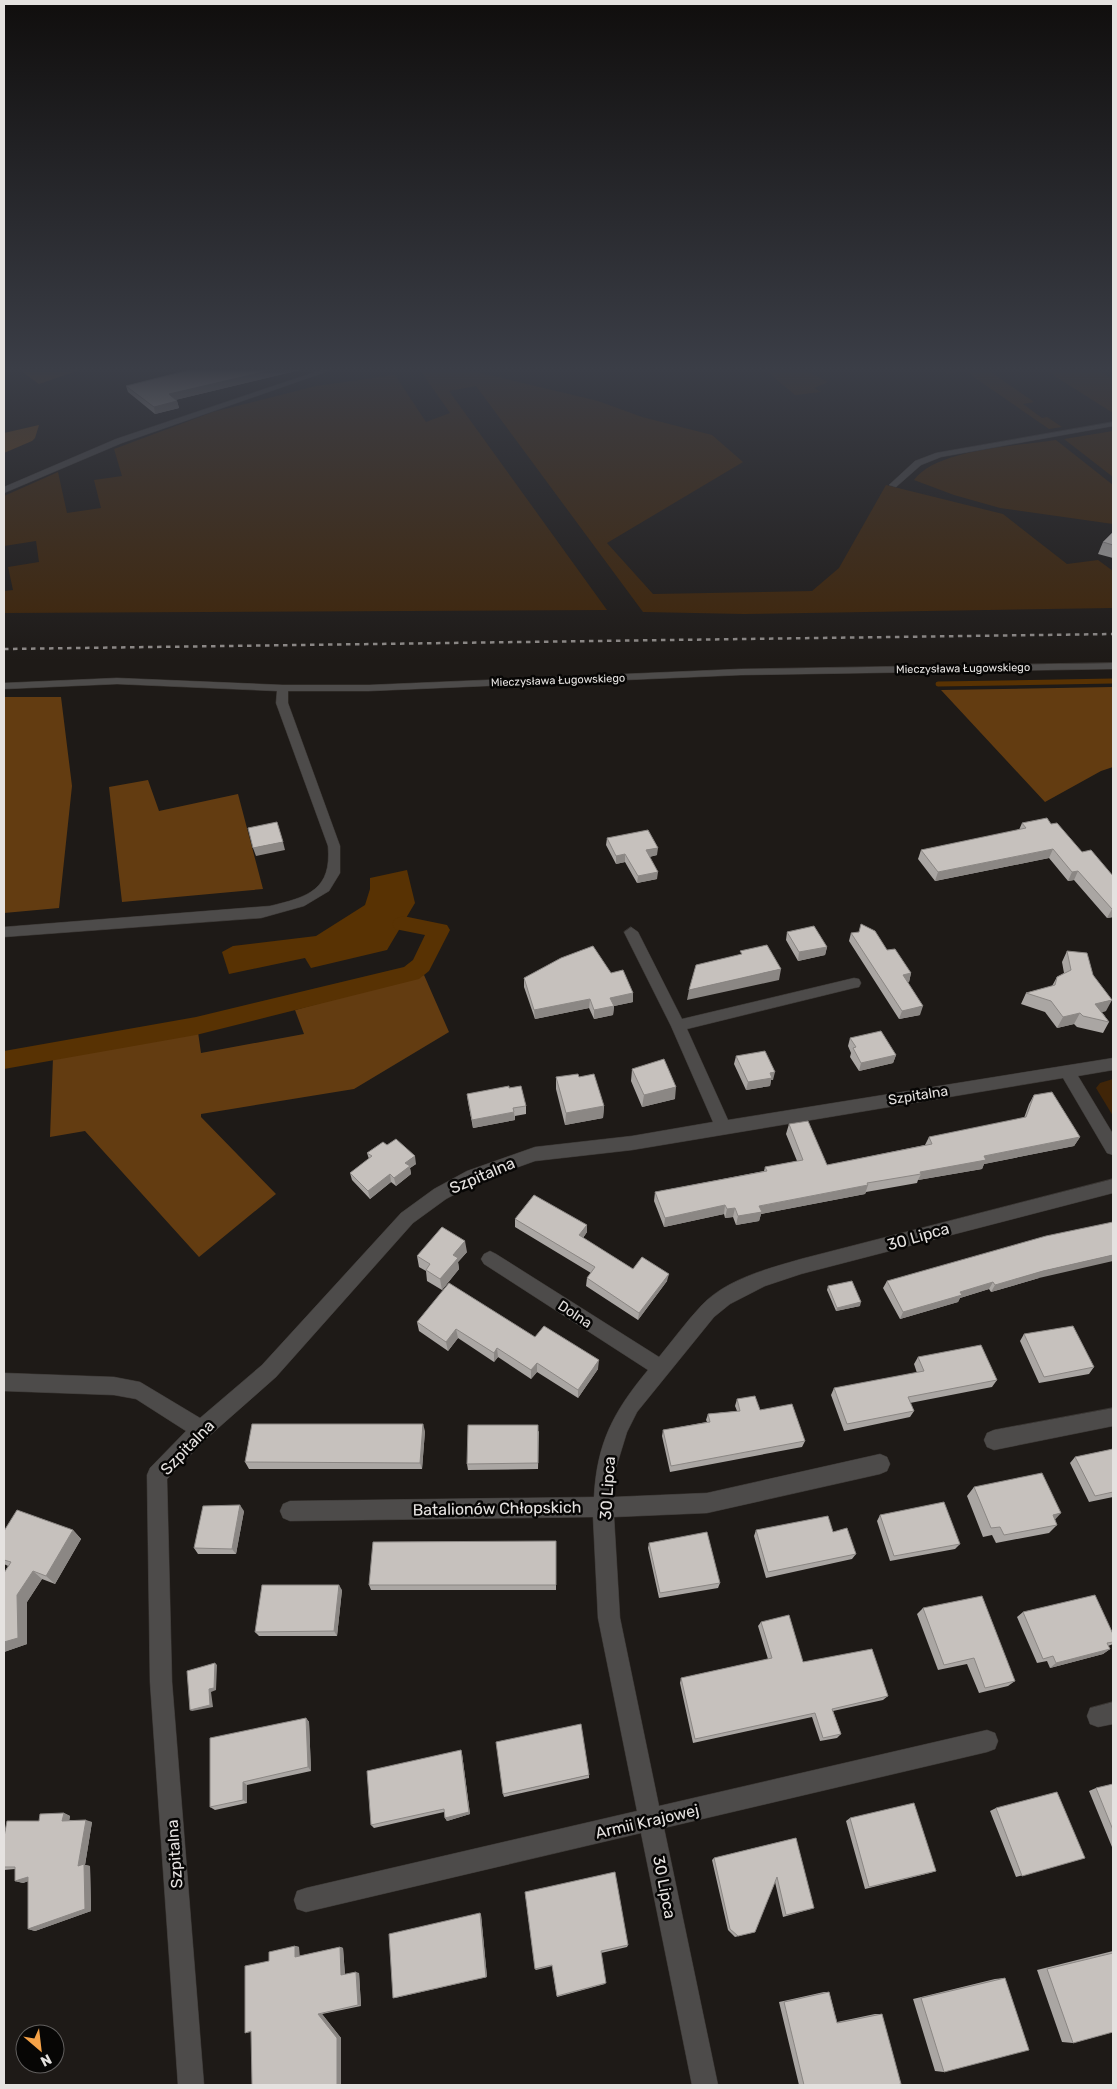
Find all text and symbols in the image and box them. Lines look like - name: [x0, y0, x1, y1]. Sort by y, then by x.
- street label: Mieczysława Ługowskiego: [896, 661, 1030, 676]
- street label: Mieczysława Ługowskiego: [491, 672, 625, 689]
- street label: Szpitalna: [887, 1082, 949, 1109]
- street label: Szpitalna: [447, 1153, 518, 1198]
- street label: 30 Lipca: [885, 1219, 951, 1254]
- street label: Dolna: [554, 1297, 595, 1332]
- street label: Szpitalna: [157, 1416, 218, 1479]
- street label: 30 Lipca: [596, 1456, 619, 1521]
- street label: Batalionów Chłopskich: [412, 1498, 582, 1519]
- street label: Armii Krajowej: [593, 1800, 701, 1843]
- street label: Szpitalna: [163, 1819, 186, 1889]
- street label: 30 Lipca: [649, 1854, 680, 1920]
- north arrow: [15, 2024, 65, 2074]
- text: N: [37, 2050, 54, 2070]

